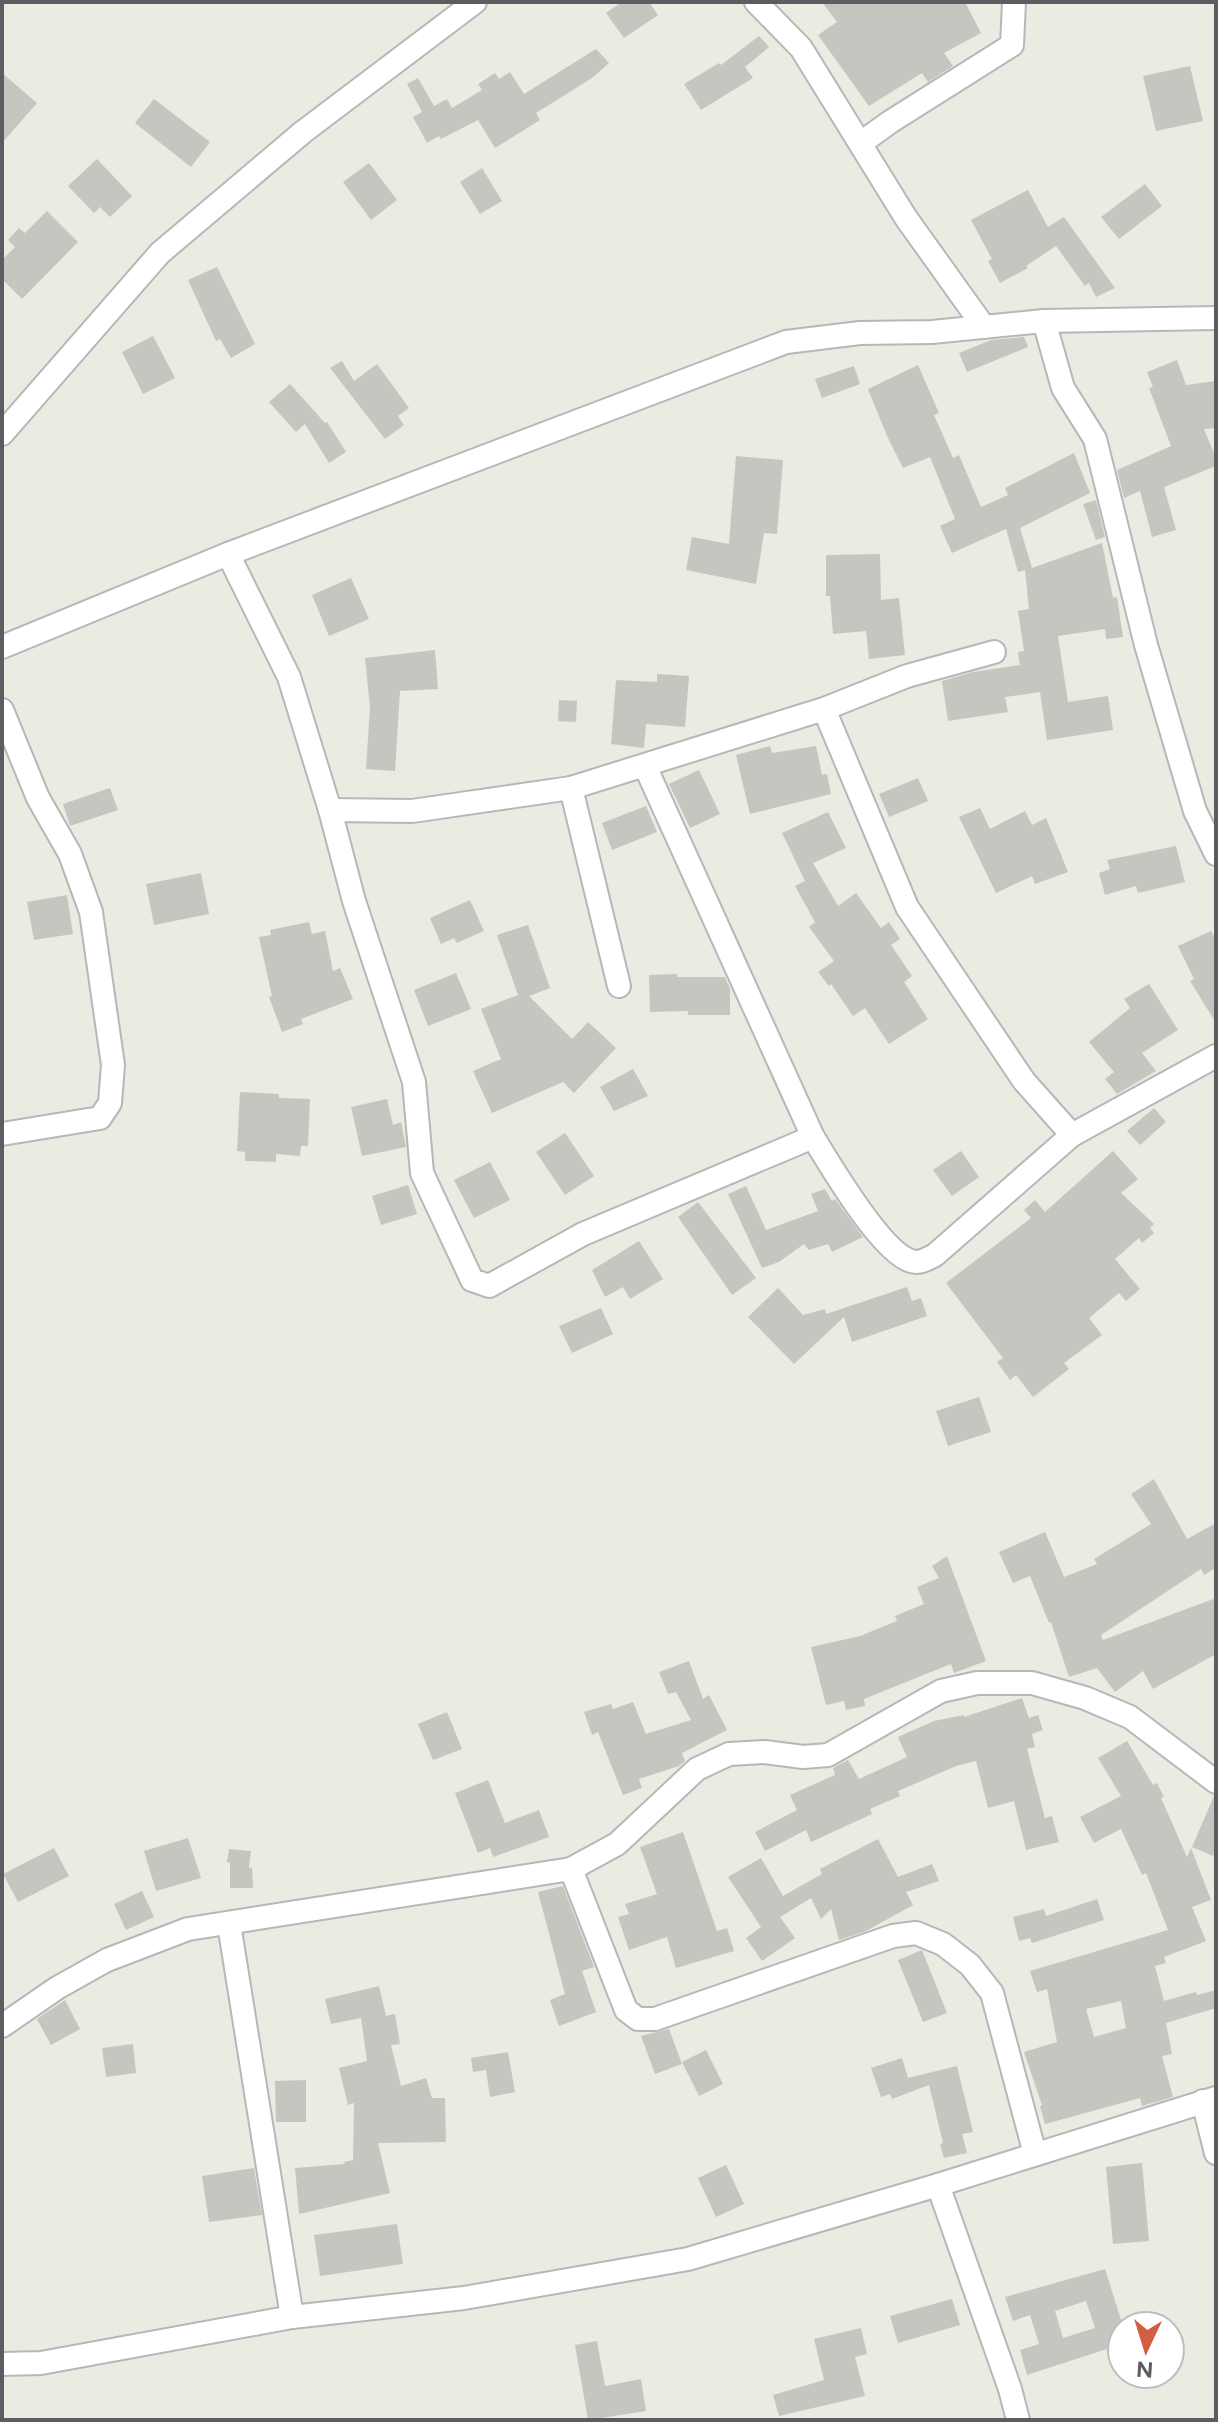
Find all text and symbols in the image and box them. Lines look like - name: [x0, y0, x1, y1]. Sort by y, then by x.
- north arrow: [1106, 2310, 1186, 2390]
- text: N: [1135, 2355, 1154, 2384]

